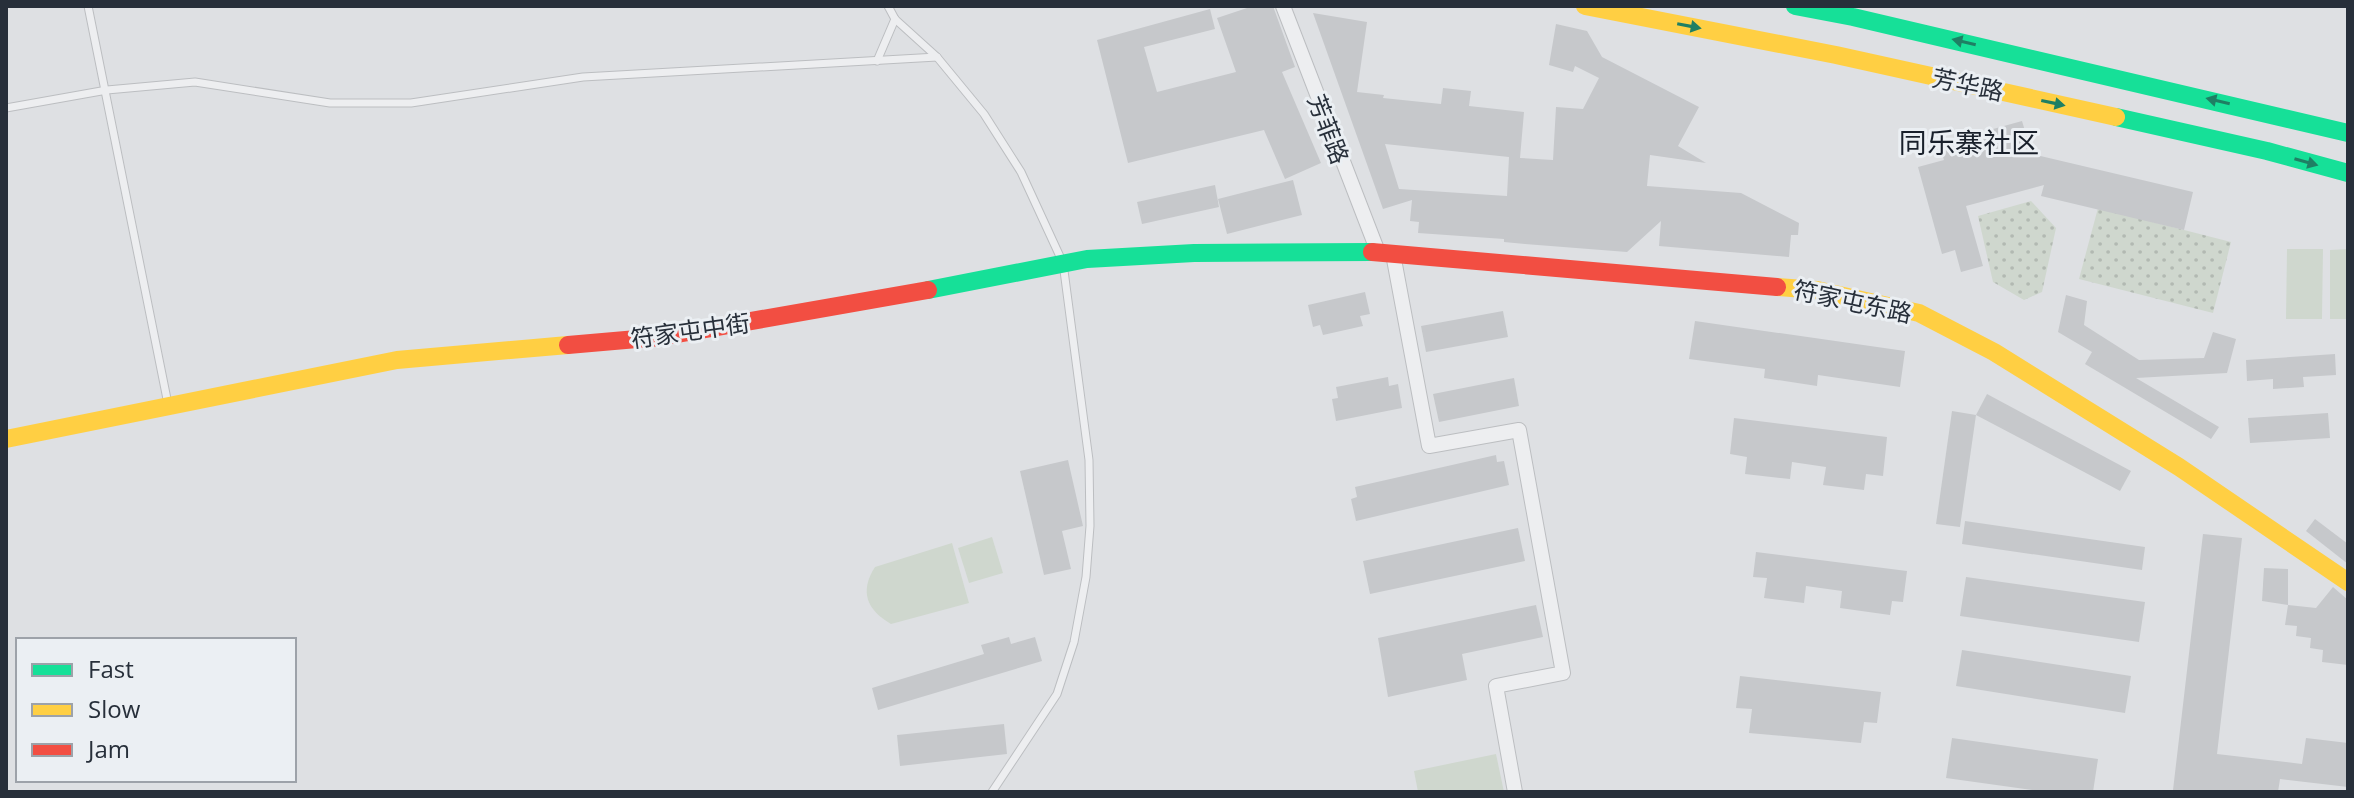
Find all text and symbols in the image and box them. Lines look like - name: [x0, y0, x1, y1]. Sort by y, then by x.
- one-way arrow: [1677, 21, 1702, 33]
- one-way arrow: [1952, 36, 1977, 48]
- street label: 芳华路: [1929, 60, 2007, 108]
- street label: 芳菲路: [1301, 89, 1357, 169]
- one-way arrow: [2205, 94, 2230, 106]
- one-way arrow: [2041, 97, 2066, 110]
- district label: 同乐寨社区: [1899, 123, 2039, 161]
- one-way arrow: [2294, 156, 2319, 168]
- street label: 符家屯东路: [1791, 272, 1915, 330]
- street label: 符家屯中街: [628, 305, 752, 355]
- legend: [16, 638, 296, 782]
- text: Fast: [88, 652, 134, 685]
- text: Slow: [88, 692, 141, 725]
- text: Jam: [86, 732, 130, 765]

